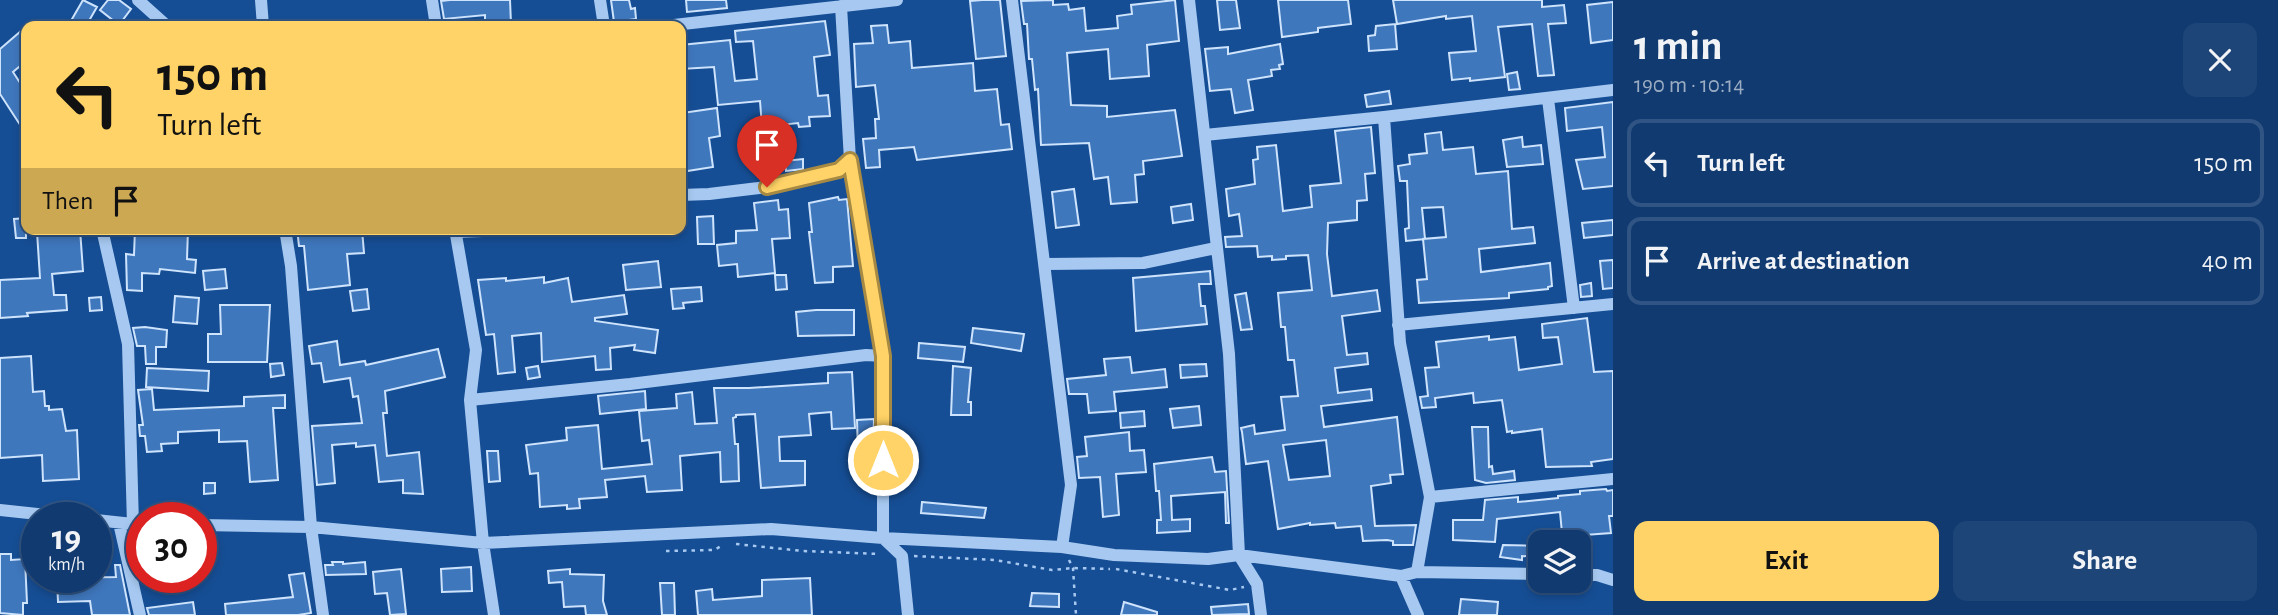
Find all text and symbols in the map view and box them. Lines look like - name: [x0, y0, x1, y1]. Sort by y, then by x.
- button: close: [2183, 23, 2257, 97]
- text: 1 min: [1634, 25, 1723, 67]
- icon: left: [42, 49, 133, 140]
- text: 150 m: [157, 51, 268, 100]
- text: 190 m · 10:14: [1634, 74, 1744, 97]
- text: Turn left: [157, 109, 261, 141]
- pin: [737, 115, 797, 187]
- icon: arrive: [748, 126, 786, 164]
- icon: left: [1638, 144, 1676, 182]
- text: Turn left: [1697, 150, 1785, 176]
- text: 150 m: [2194, 150, 2253, 176]
- icon: arrive: [107, 182, 145, 220]
- text: Then: [42, 188, 93, 214]
- icon: arrive: [1638, 242, 1676, 280]
- text: Arrive at destination: [1697, 248, 1910, 274]
- text: 40 m: [2202, 248, 2253, 274]
- position arrow: [846, 423, 920, 497]
- speed limit sign: 30: [126, 502, 217, 593]
- text: 19: [52, 521, 81, 556]
- button: Exit: [1634, 521, 1939, 601]
- button: Share: [1953, 521, 2257, 601]
- map controls: [1528, 530, 1591, 593]
- button: layers: [1528, 530, 1591, 593]
- text: km/h: [48, 556, 85, 574]

